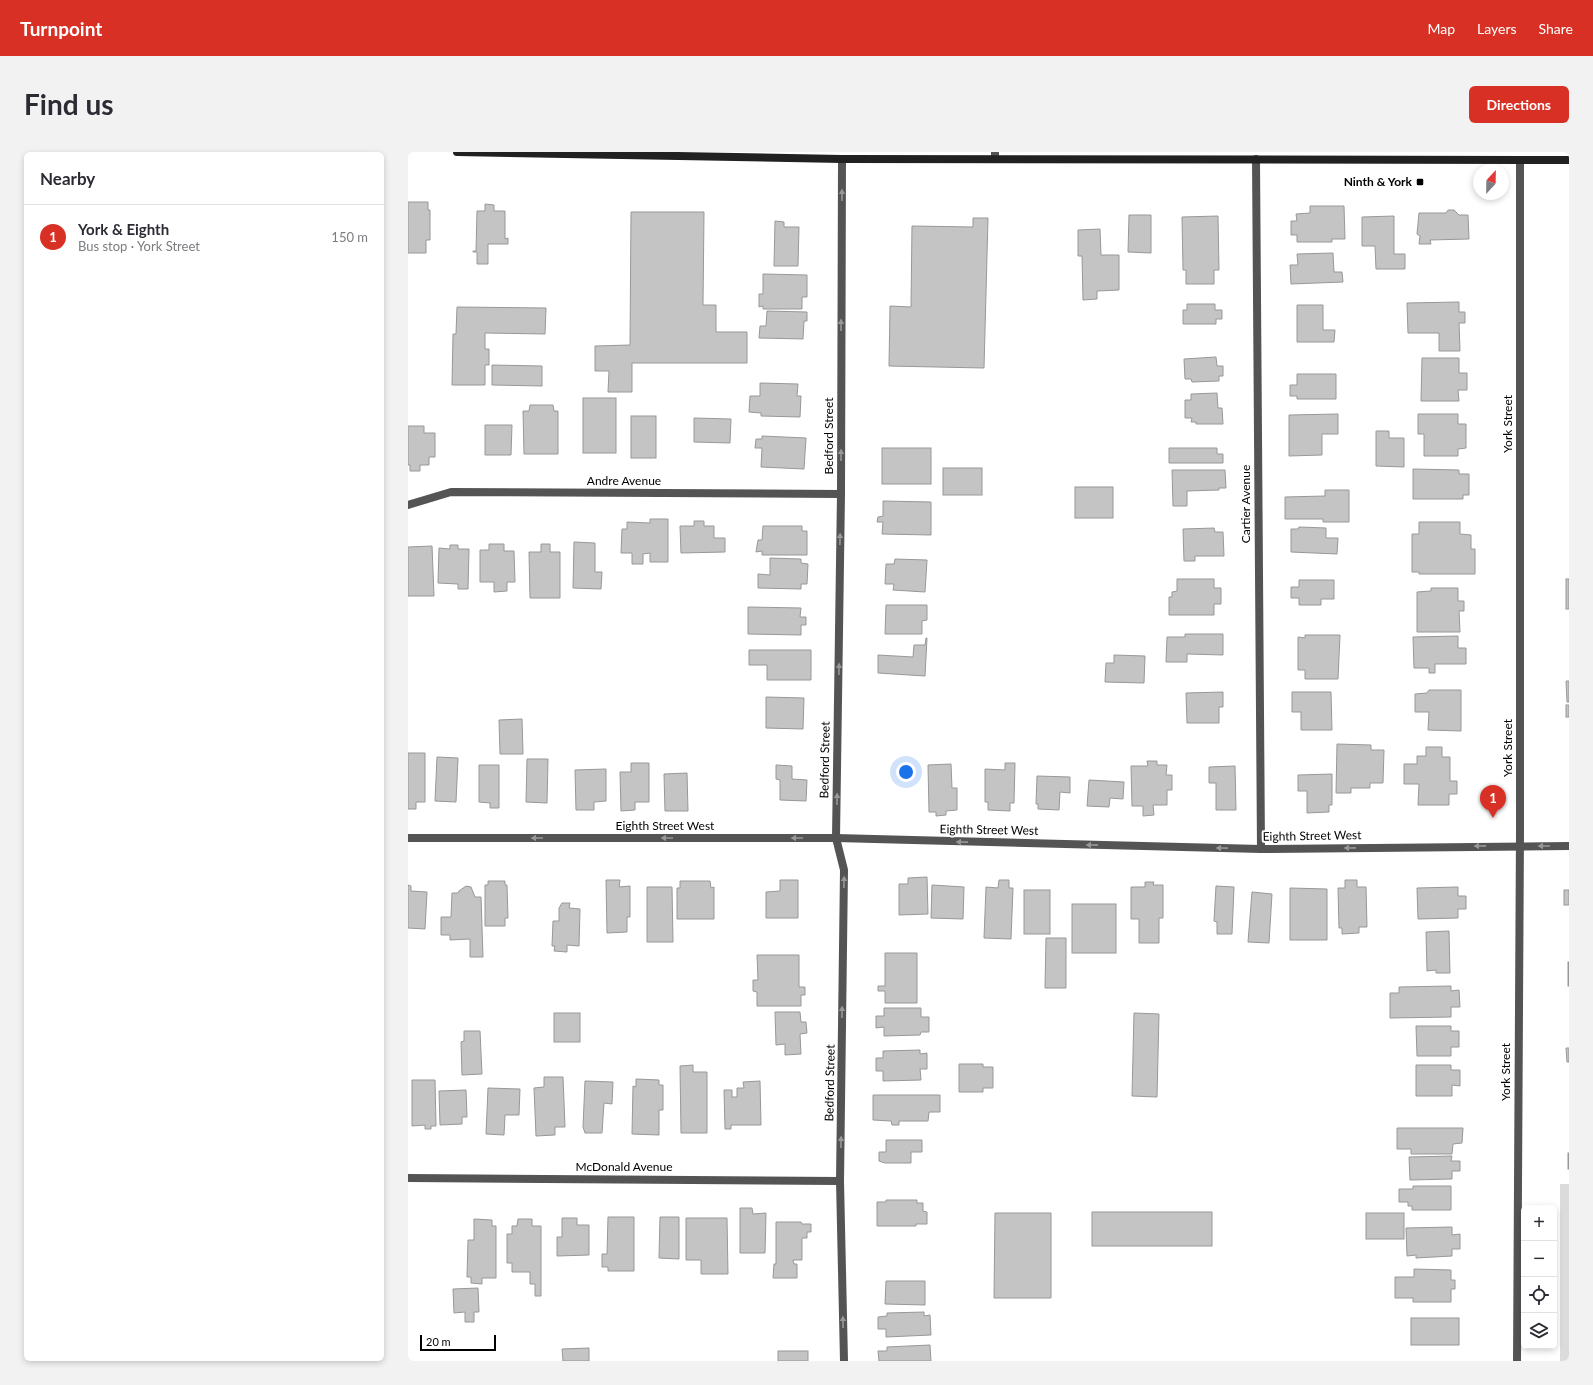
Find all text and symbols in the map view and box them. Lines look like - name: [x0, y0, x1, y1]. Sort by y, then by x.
- text: Turnpoint: [20, 17, 102, 40]
- text: Map: [1427, 20, 1455, 37]
- text: Layers: [1477, 20, 1517, 37]
- text: Share: [1539, 20, 1573, 37]
- button: Directions: [1469, 86, 1569, 123]
- text: Find us: [24, 87, 114, 121]
- north arrow: [1473, 164, 1509, 200]
- text: Nearby: [40, 168, 95, 189]
- place label: Ninth & York: [1344, 174, 1413, 189]
- marker: Ninth & York: [1415, 177, 1425, 187]
- one-way arrow: [839, 188, 845, 201]
- text: York & Eighth: [78, 220, 169, 238]
- text: 1: [49, 229, 57, 245]
- text: 150 m: [331, 229, 368, 245]
- text: Bus stop · York Street: [78, 238, 200, 254]
- one-way arrow: [838, 318, 844, 331]
- street label: York Street: [1500, 394, 1515, 453]
- street label: Bedford Street: [821, 397, 836, 475]
- one-way arrow: [838, 448, 844, 461]
- street label: Cartier Avenue: [1238, 465, 1253, 543]
- street label: Andre Avenue: [587, 473, 661, 488]
- one-way arrow: [837, 532, 843, 545]
- one-way arrow: [835, 663, 842, 675]
- street label: York Street: [1500, 718, 1515, 777]
- street label: Bedford Street: [816, 721, 833, 799]
- your location: [896, 762, 916, 782]
- pin: 1: [1480, 785, 1506, 818]
- one-way arrow: [834, 792, 840, 805]
- street label: Eighth Street West: [616, 818, 715, 833]
- street label: Eighth Street West: [939, 821, 1039, 838]
- street label: Eighth Street West: [1262, 827, 1362, 844]
- one-way arrow: [530, 835, 543, 841]
- one-way arrow: [660, 835, 673, 841]
- one-way arrow: [790, 835, 803, 841]
- one-way arrow: [956, 838, 968, 845]
- one-way arrow: [1085, 842, 1098, 848]
- one-way arrow: [1473, 843, 1486, 849]
- one-way arrow: [1537, 843, 1550, 849]
- one-way arrow: [1215, 845, 1228, 851]
- one-way arrow: [1343, 845, 1356, 851]
- one-way arrow: [841, 875, 847, 888]
- one-way arrow: [839, 1005, 845, 1018]
- street label: York Street: [1498, 1042, 1513, 1101]
- street label: Bedford Street: [821, 1044, 838, 1122]
- one-way arrow: [838, 1135, 844, 1148]
- street label: McDonald Avenue: [575, 1159, 673, 1174]
- map controls: [1521, 1205, 1557, 1349]
- button: +: [1521, 1205, 1557, 1241]
- button: −: [1521, 1241, 1557, 1277]
- button: locate: [1521, 1277, 1557, 1313]
- button: layers: [1521, 1313, 1557, 1349]
- one-way arrow: [840, 1315, 846, 1328]
- scale bar: [420, 1333, 496, 1352]
- text: 20 m: [426, 1335, 451, 1348]

